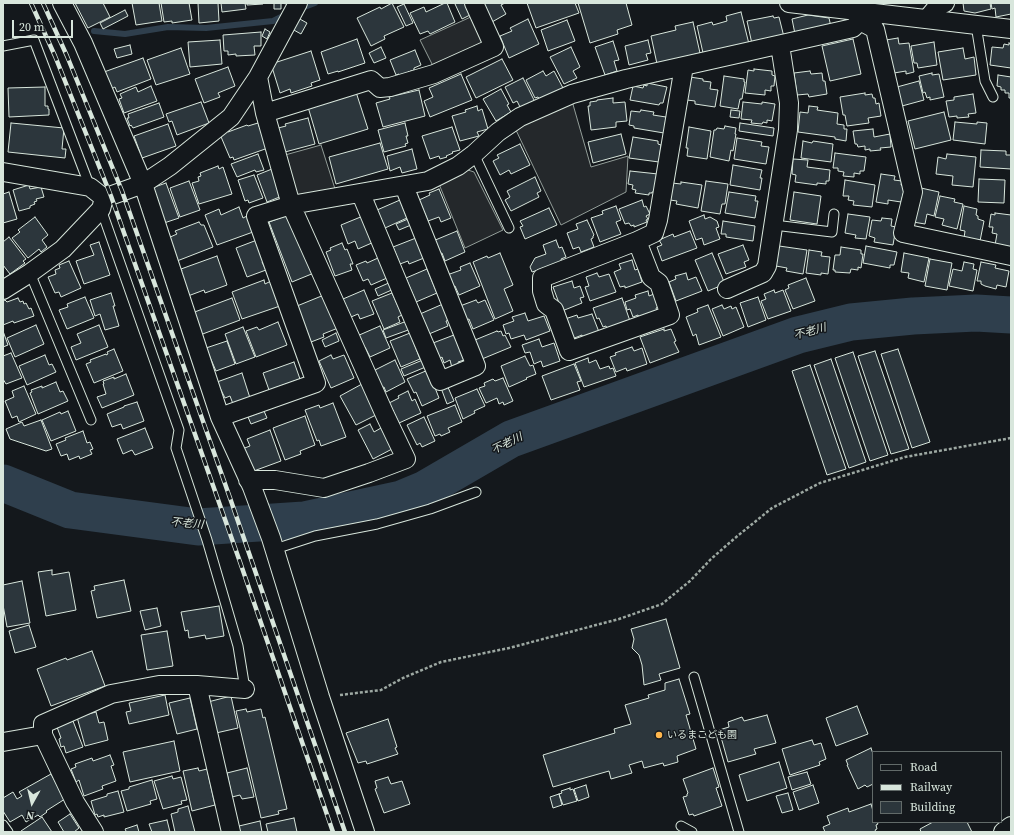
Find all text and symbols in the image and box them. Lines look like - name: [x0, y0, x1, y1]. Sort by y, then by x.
- scale bar: [14, 12, 75, 38]
- text: 20 m: [19, 19, 45, 35]
- water label: 不老川: [792, 321, 828, 343]
- water label: 不老川: [489, 431, 525, 457]
- water label: 不老川: [170, 516, 204, 532]
- place label: いるまこども園: [667, 729, 737, 741]
- marker: いるまこども園: [654, 730, 664, 740]
- legend: [872, 751, 1002, 823]
- text: Road: [910, 759, 937, 775]
- text: Railway: [910, 779, 952, 795]
- north arrow: [12, 783, 52, 823]
- text: Building: [910, 799, 955, 815]
- text: N: [25, 807, 35, 823]

